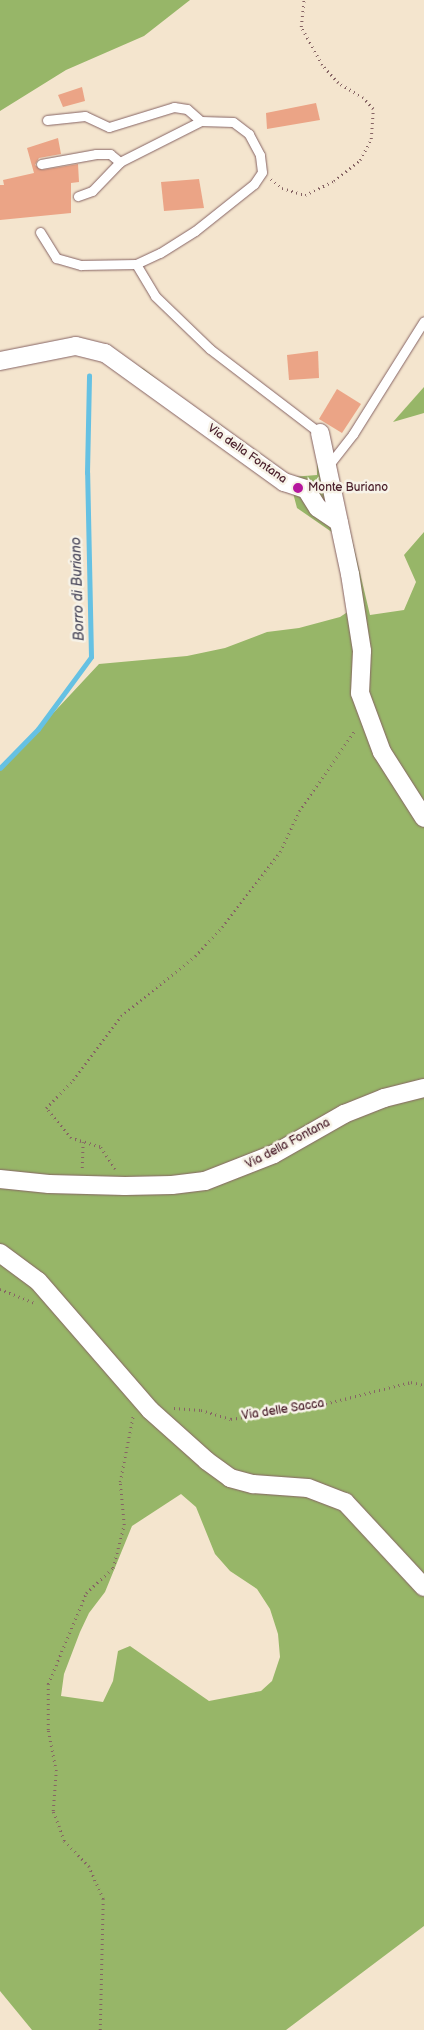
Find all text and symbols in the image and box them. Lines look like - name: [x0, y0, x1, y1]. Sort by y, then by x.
- street label: Via della Fontana: [205, 421, 289, 487]
- place label: Monte Buriano: [308, 481, 388, 495]
- marker: Monte Buriano: [292, 482, 304, 494]
- water label: Borro di Buriano: [68, 537, 88, 641]
- street label: Via della Fontana: [243, 1116, 333, 1172]
- street label: Via delle Sacca: [241, 1396, 325, 1424]

